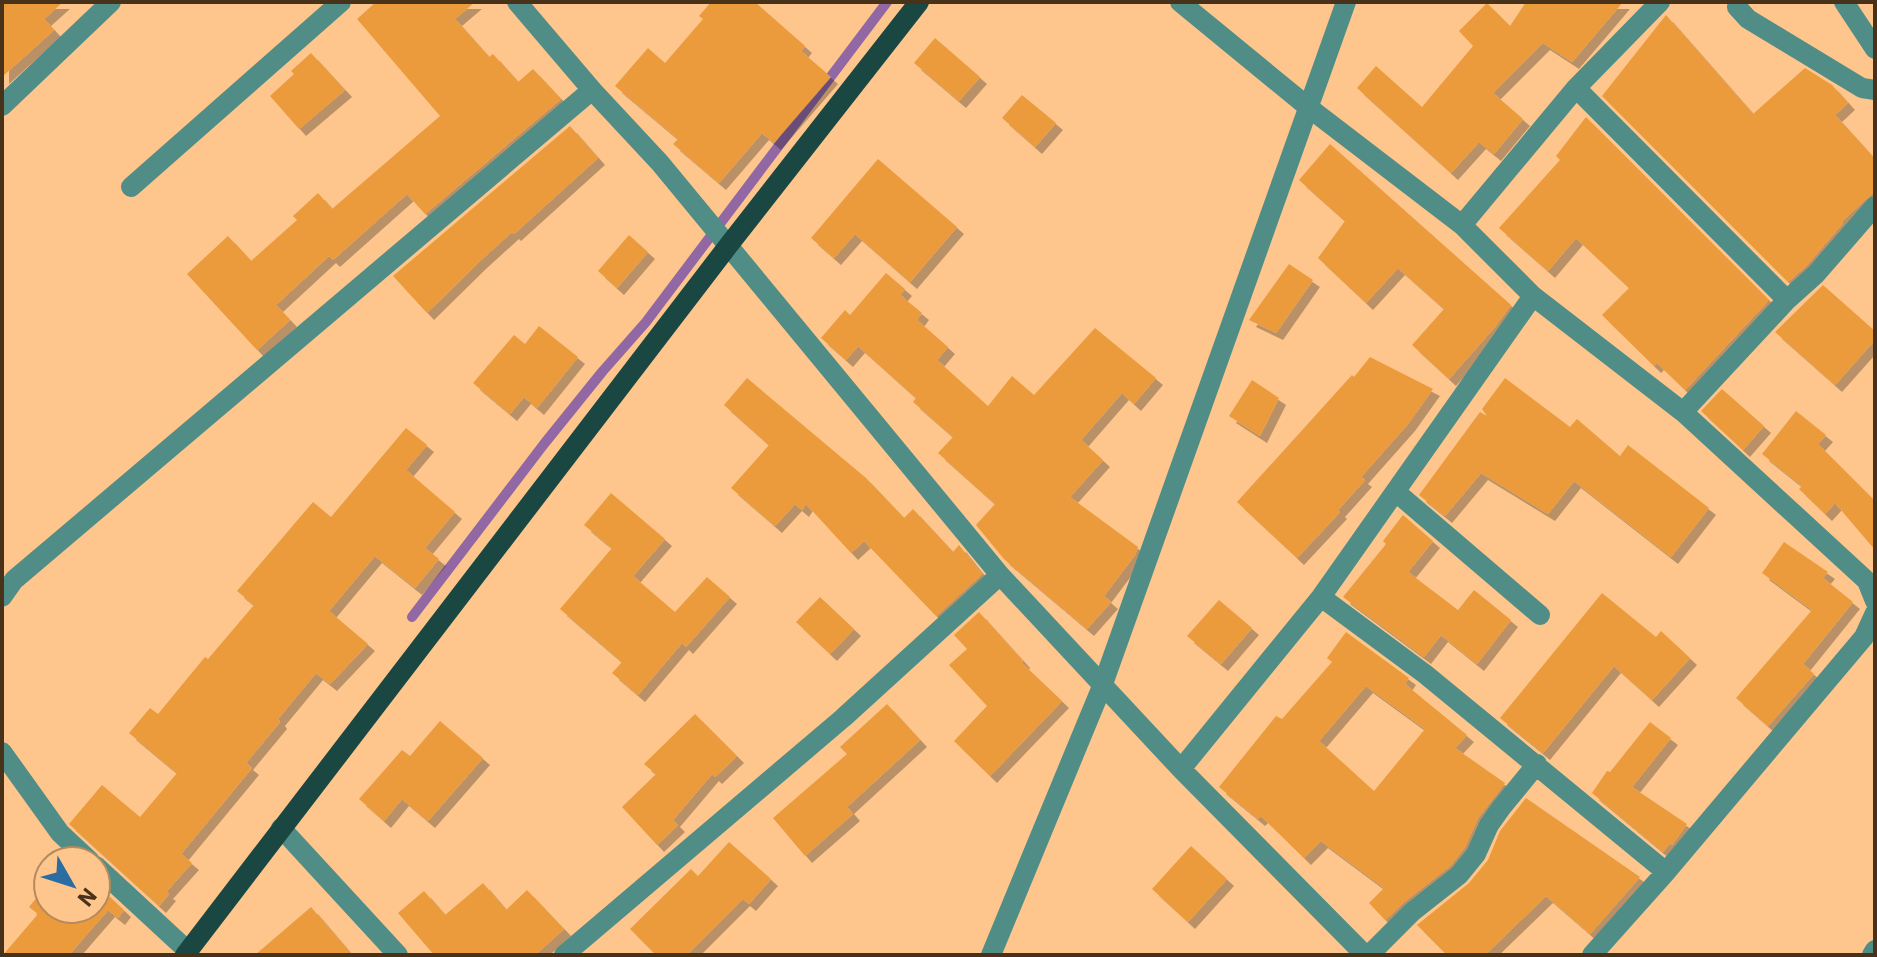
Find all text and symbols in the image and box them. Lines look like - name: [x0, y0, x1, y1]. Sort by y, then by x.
- north arrow: [32, 845, 112, 925]
- text: N: [72, 883, 104, 913]

